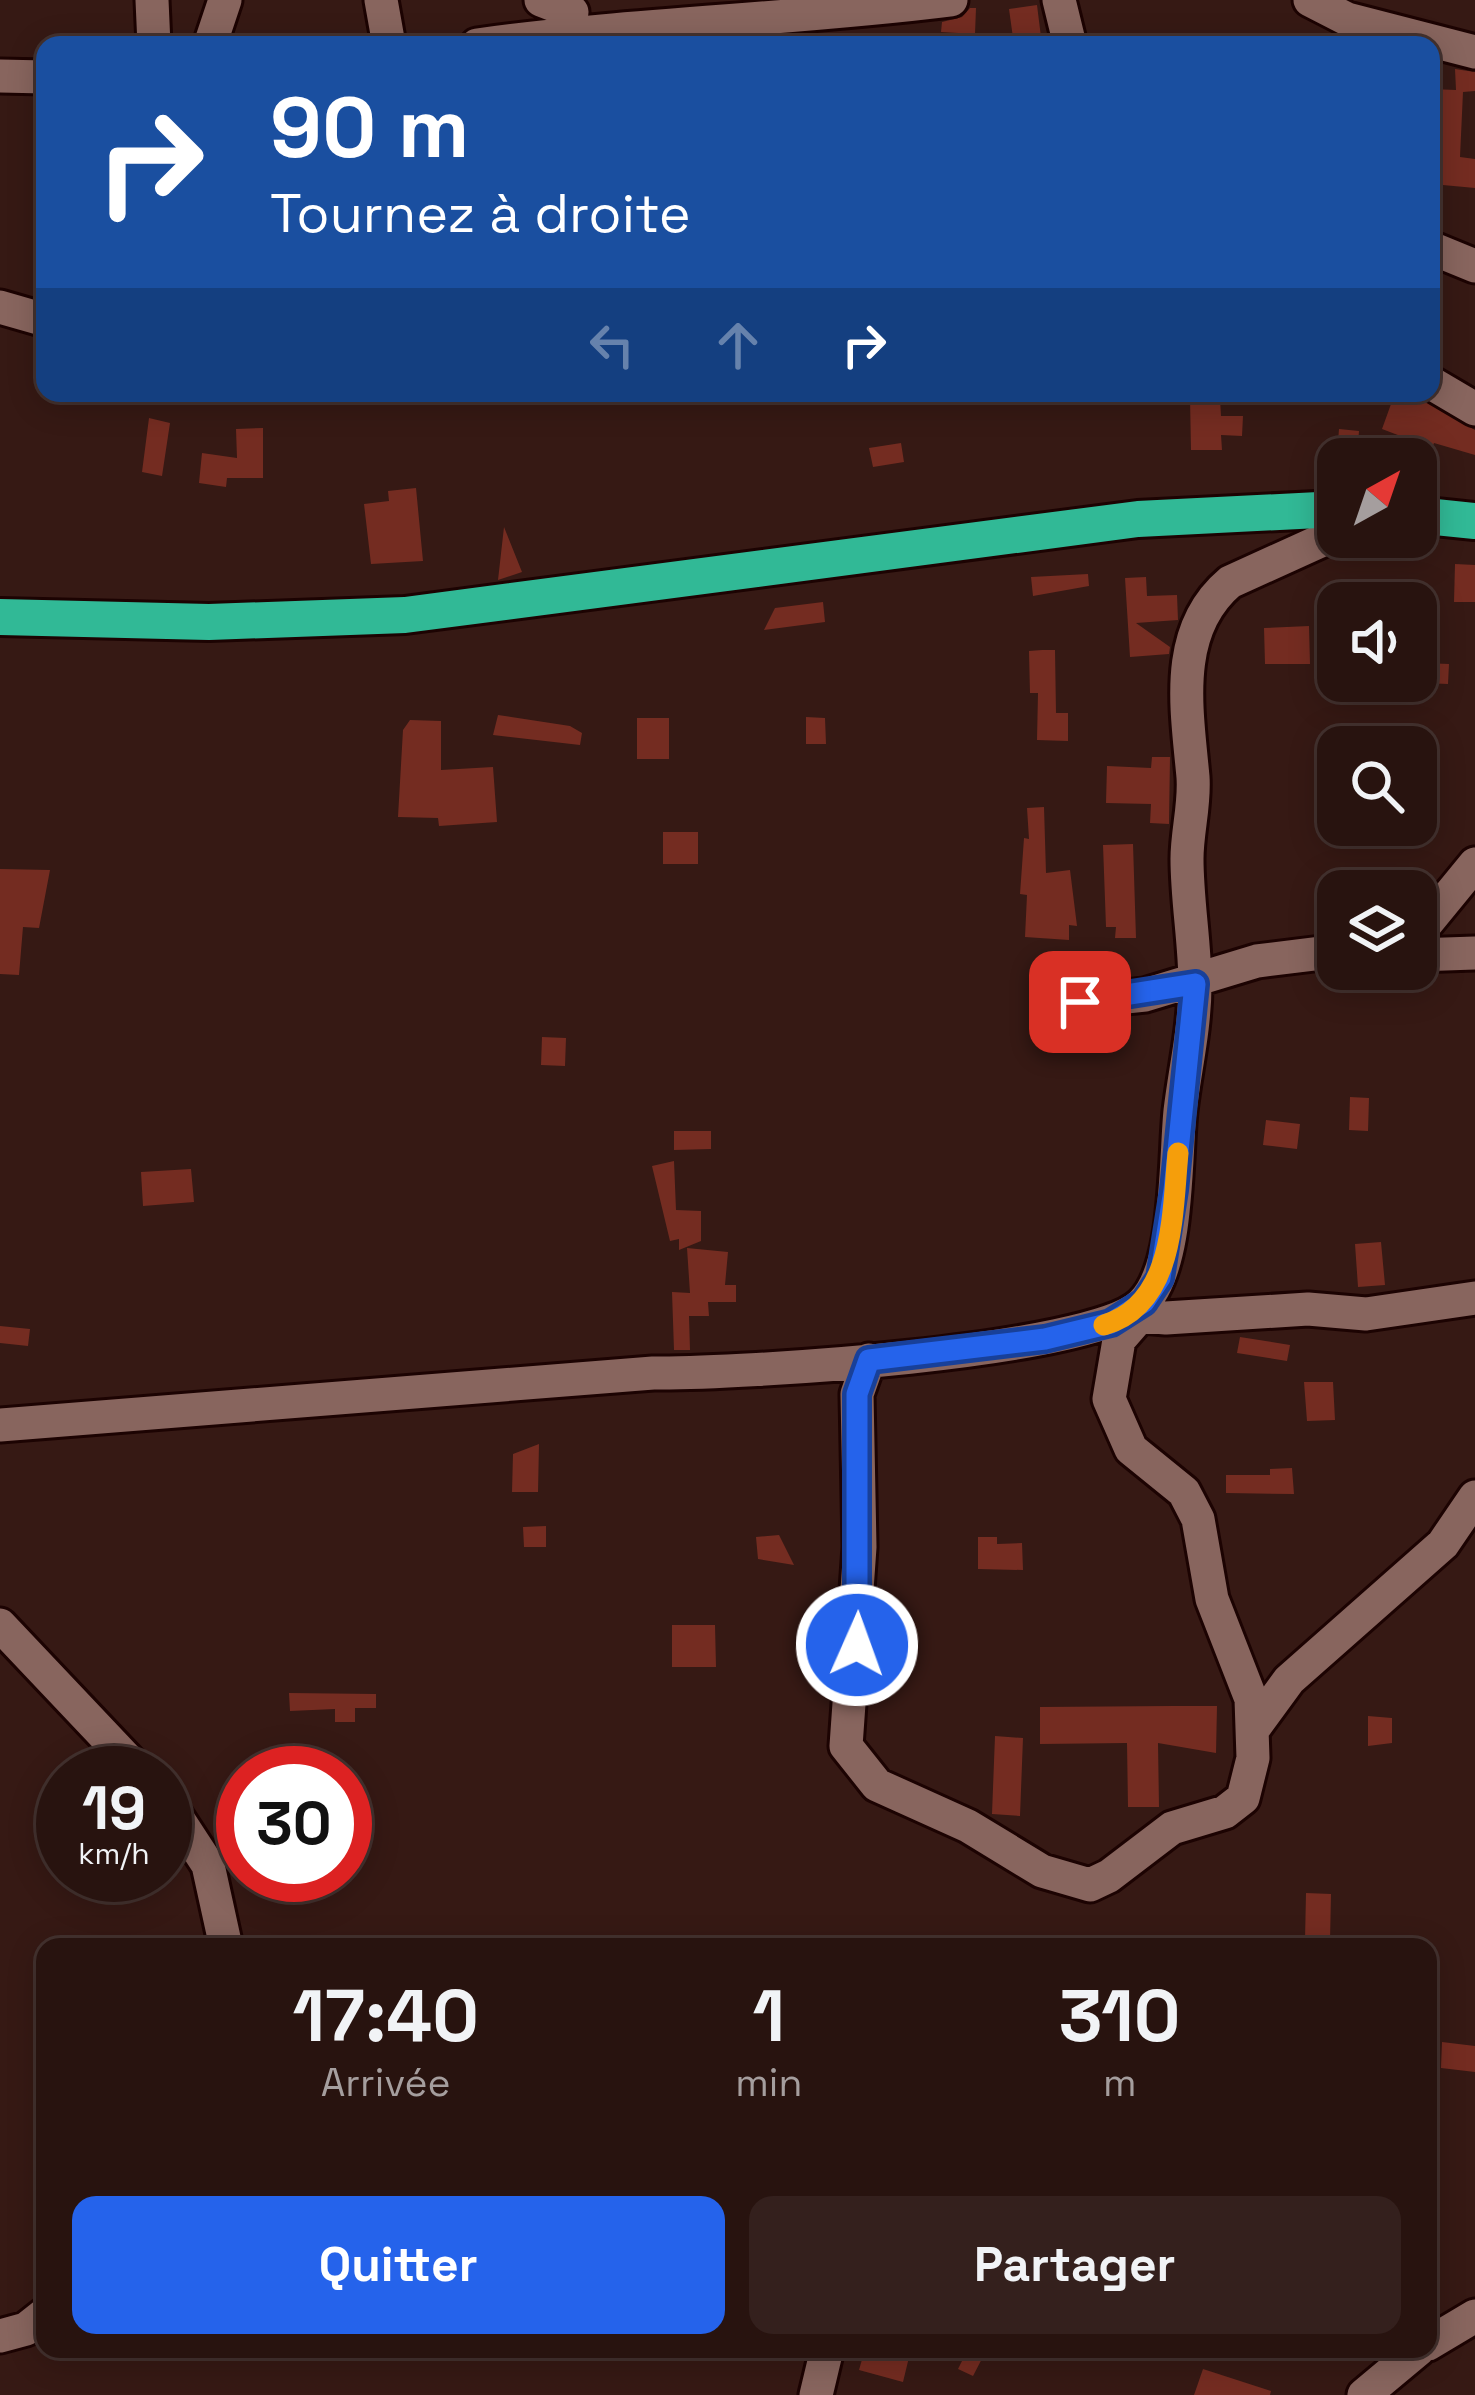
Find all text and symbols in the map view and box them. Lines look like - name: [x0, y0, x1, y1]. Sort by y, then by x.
- text: 90 m: [270, 74, 469, 182]
- icon: right: [72, 84, 228, 240]
- text: Tournez à droite: [270, 179, 691, 248]
- icon: left: [579, 312, 645, 378]
- icon: ahead: [705, 312, 771, 378]
- icon: right: [831, 312, 897, 378]
- north arrow: [1317, 438, 1437, 558]
- map controls: [1317, 438, 1437, 990]
- button: sound: [1317, 582, 1437, 702]
- button: search: [1317, 726, 1437, 846]
- button: layers: [1317, 870, 1437, 990]
- pin: [1029, 951, 1131, 1053]
- icon: arrive: [1047, 969, 1113, 1035]
- position arrow: [794, 1582, 920, 1708]
- speed limit sign: 30: [216, 1746, 372, 1902]
- text: 19: [82, 1770, 146, 1847]
- text: km/h: [78, 1834, 150, 1873]
- text: 17:40: [292, 1970, 479, 2062]
- text: 1: [753, 1970, 785, 2062]
- text: 310: [1059, 1970, 1181, 2062]
- text: Arrivée: [321, 2058, 451, 2107]
- text: min: [735, 2058, 802, 2107]
- text: m: [1103, 2058, 1136, 2107]
- button: Quitter: [72, 2196, 725, 2334]
- button: Partager: [749, 2196, 1401, 2334]

